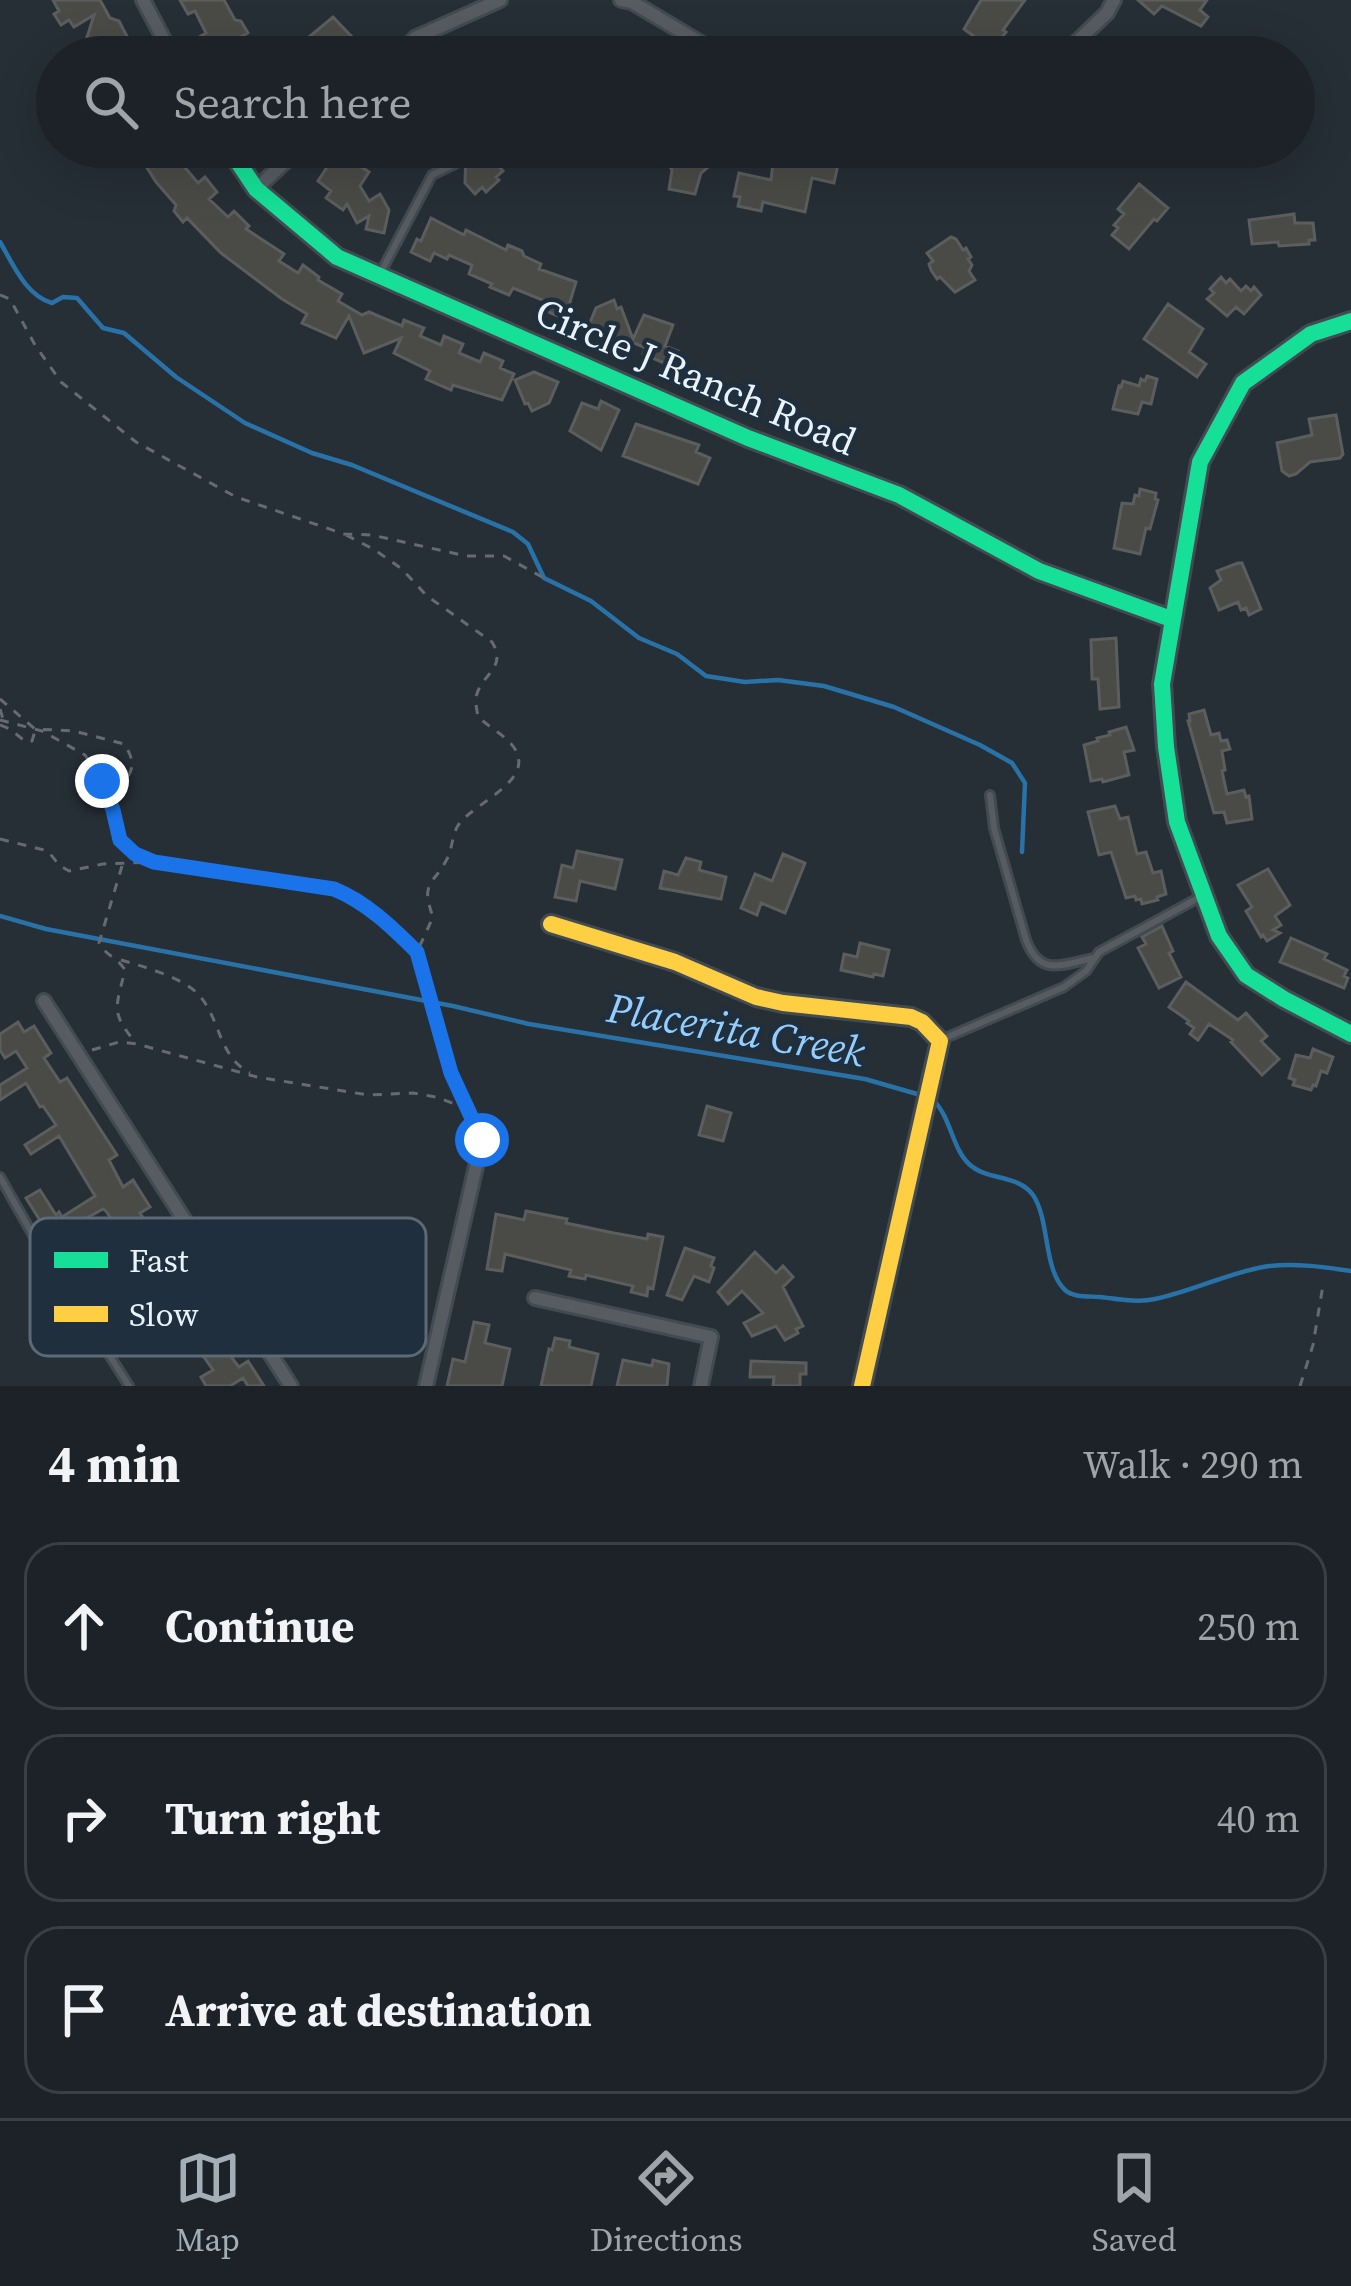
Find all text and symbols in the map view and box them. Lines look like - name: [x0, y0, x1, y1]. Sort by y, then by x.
- search box: [36, 36, 1315, 168]
- icon: search: [78, 69, 144, 135]
- text: Search here: [174, 71, 411, 133]
- street label: Circle J Ranch Road: [527, 285, 864, 468]
- route end: [75, 754, 129, 808]
- water label: Placerita Creek: [602, 978, 869, 1080]
- route start: [455, 1113, 509, 1167]
- legend: [30, 1218, 426, 1356]
- text: Fast: [129, 1238, 189, 1283]
- text: Slow: [129, 1292, 199, 1337]
- text: 4 min: [48, 1429, 180, 1499]
- text: Walk · 290 m: [1083, 1438, 1303, 1491]
- icon: ahead: [51, 1593, 117, 1659]
- text: Continue: [165, 1595, 354, 1657]
- text: 250 m: [1197, 1600, 1300, 1653]
- icon: right: [51, 1785, 117, 1851]
- text: Turn right: [165, 1787, 380, 1849]
- text: 40 m: [1217, 1792, 1300, 1845]
- icon: arrive: [51, 1977, 117, 2043]
- text: Arrive at destination: [165, 1979, 592, 2041]
- tab: Map: [175, 2145, 241, 2262]
- tab: Directions: [590, 2145, 743, 2262]
- tab: Saved: [1092, 2145, 1176, 2262]

